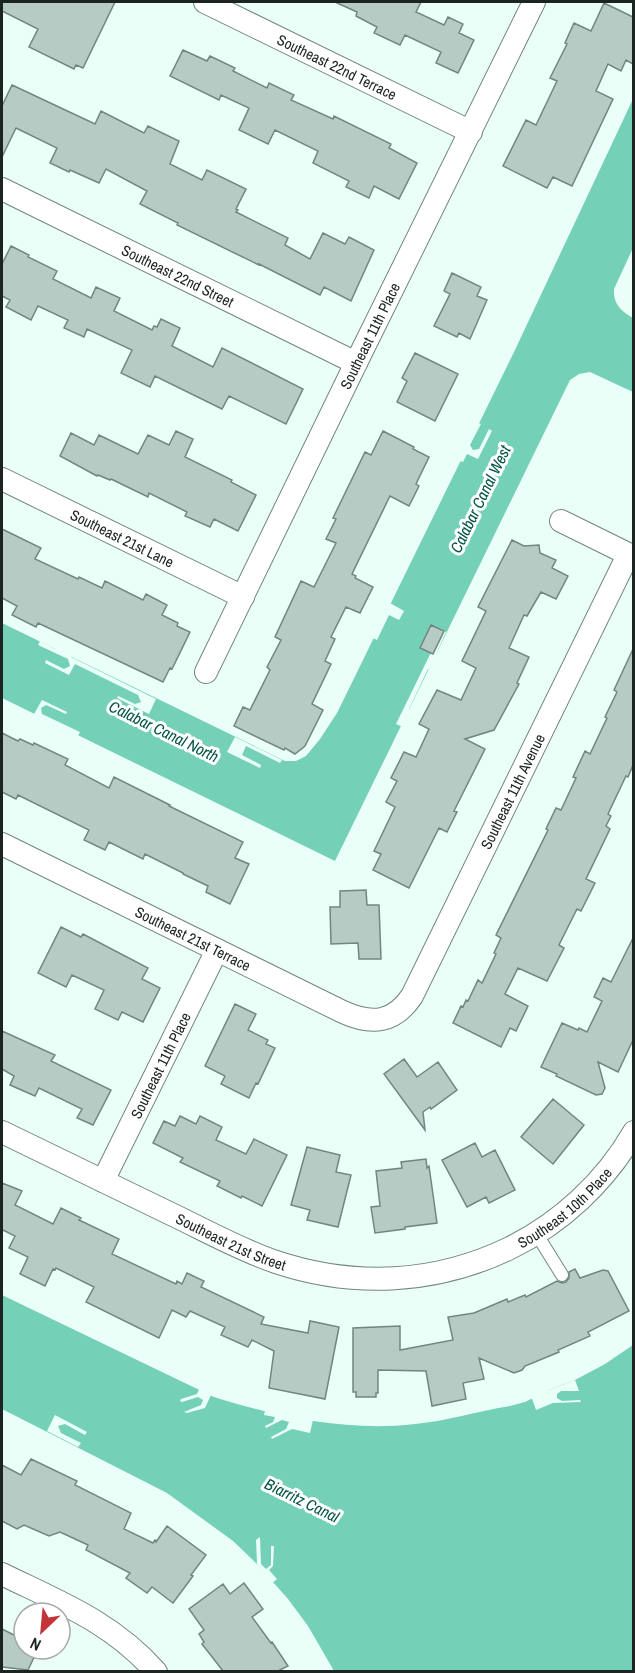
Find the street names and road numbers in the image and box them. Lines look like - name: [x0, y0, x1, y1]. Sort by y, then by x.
- street label: Southeast 22nd Terrace: [274, 28, 400, 105]
- street label: Southeast 22nd Street: [118, 239, 238, 312]
- street label: Southeast 11th Place: [335, 279, 405, 392]
- street label: Southeast 21st Lane: [67, 504, 178, 572]
- street label: Southeast 11th Avenue: [475, 730, 550, 853]
- street label: Southeast 21st Terrace: [132, 901, 255, 976]
- street label: Southeast 11th Place: [125, 1008, 195, 1122]
- street label: Southeast 10th Place: [514, 1163, 616, 1253]
- street label: Southeast 21st Street: [173, 1207, 289, 1275]

